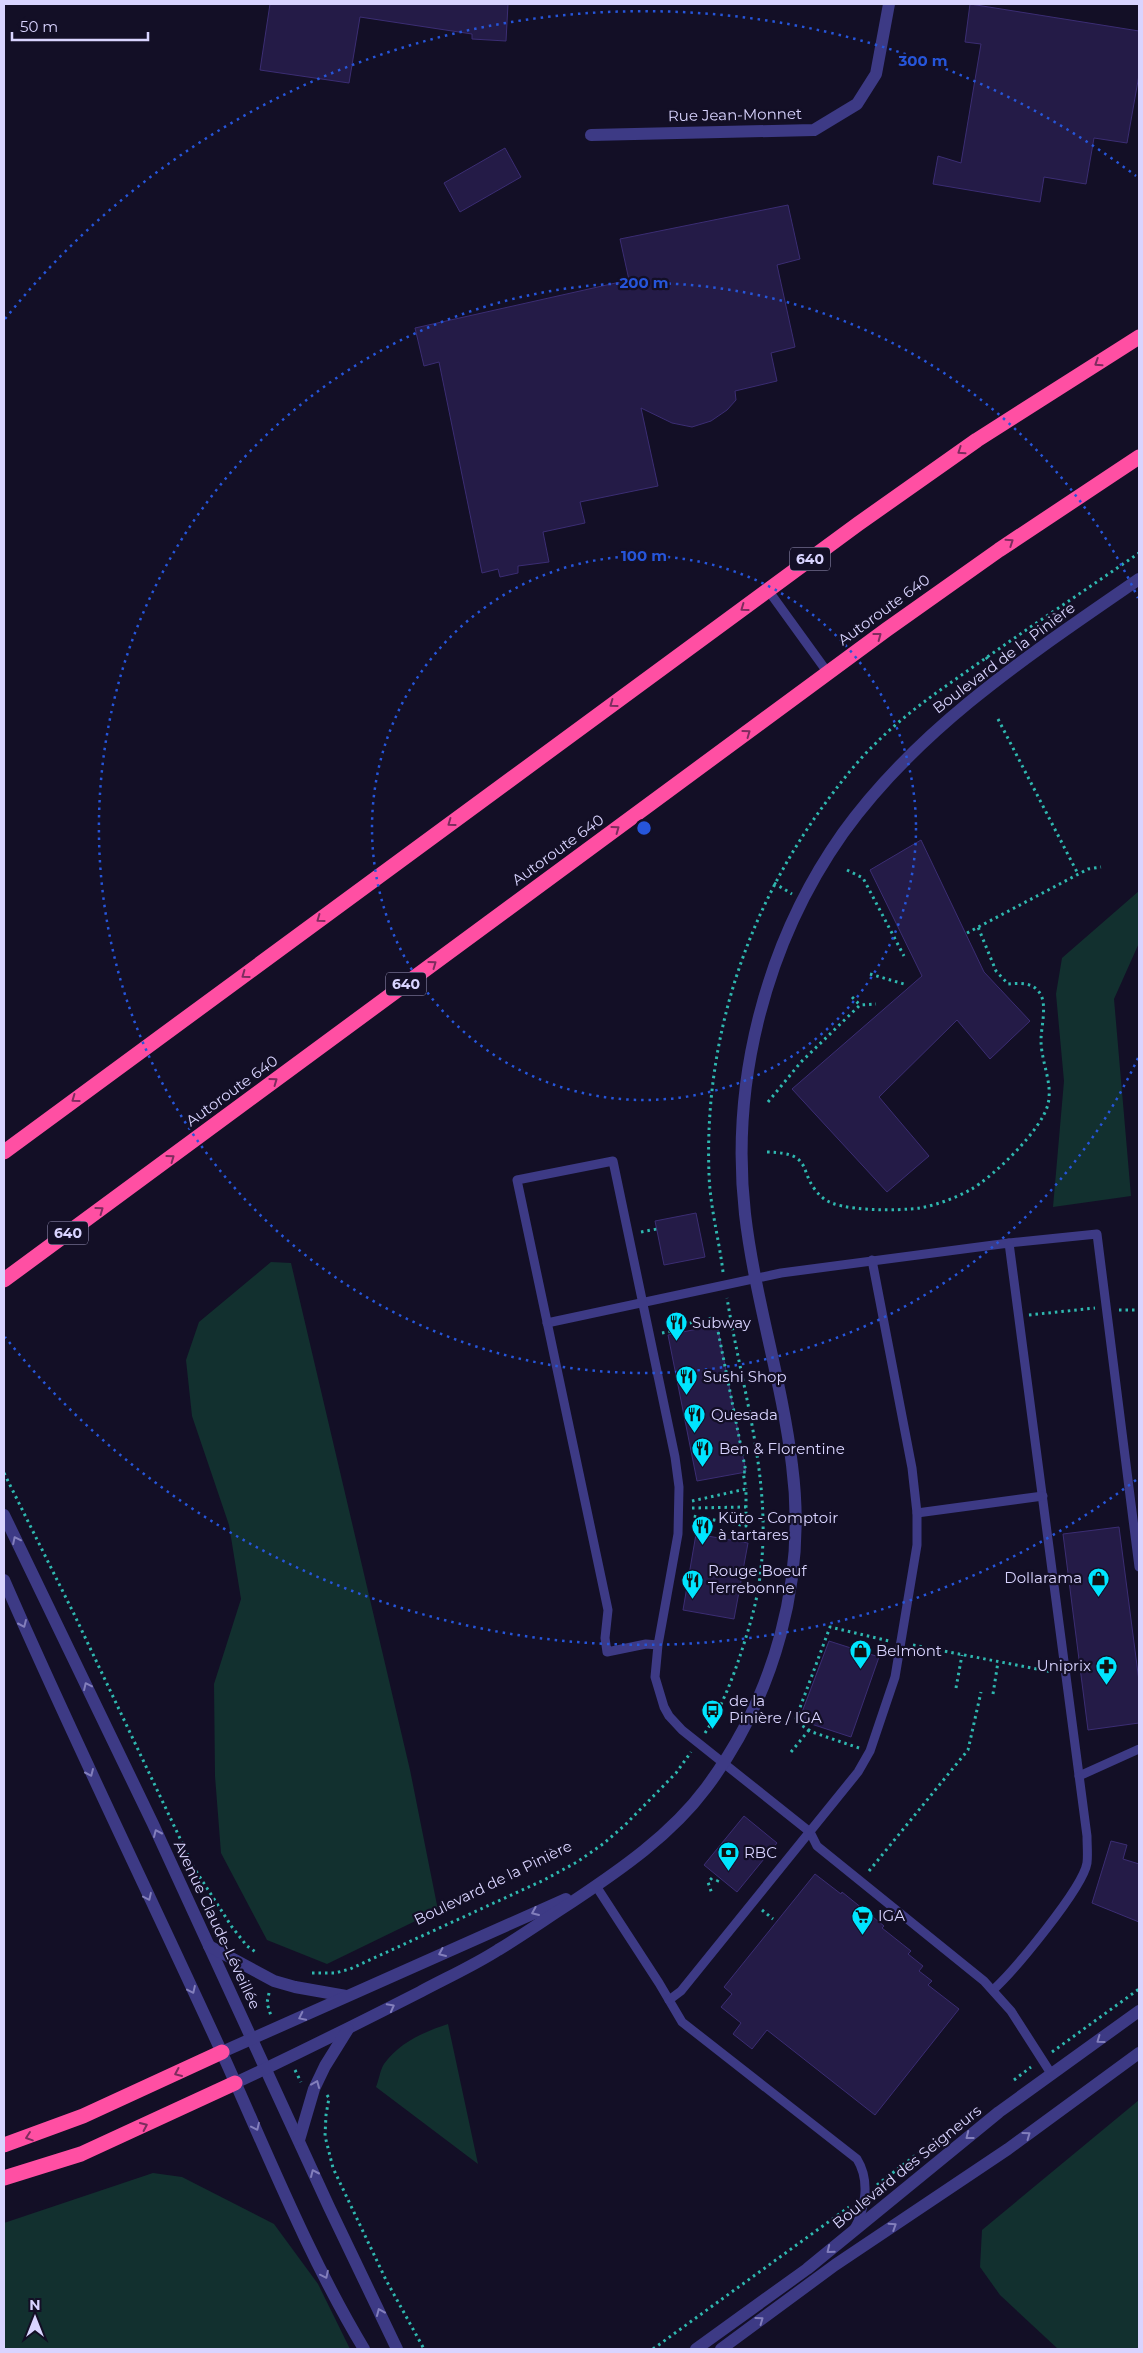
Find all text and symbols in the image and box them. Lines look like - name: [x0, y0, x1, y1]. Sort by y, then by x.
- scale bar: [12, 10, 149, 42]
- text: 50 m: [20, 17, 58, 36]
- text: 300 m: [897, 51, 948, 70]
- street label: Rue Jean-Monnet: [668, 104, 802, 125]
- text: 200 m: [619, 273, 669, 292]
- one-way arrow: [1094, 356, 1103, 366]
- one-way arrow: [958, 445, 967, 454]
- one-way arrow: [1004, 539, 1014, 548]
- text: 100 m: [621, 546, 667, 565]
- road number: 640: [790, 548, 830, 570]
- street label: Autoroute 640: [834, 570, 933, 649]
- street label: Boulevard de la Pinière: [929, 598, 1079, 717]
- one-way arrow: [740, 602, 750, 611]
- one-way arrow: [872, 633, 882, 642]
- one-way arrow: [609, 698, 619, 707]
- one-way arrow: [741, 730, 751, 739]
- street label: Autoroute 640: [508, 810, 607, 889]
- one-way arrow: [447, 817, 457, 826]
- centre of rings: [635, 819, 653, 837]
- one-way arrow: [610, 827, 619, 835]
- one-way arrow: [316, 913, 326, 922]
- one-way arrow: [427, 961, 437, 970]
- one-way arrow: [242, 969, 251, 977]
- road number: 640: [386, 972, 426, 996]
- street label: Autoroute 640: [182, 1051, 281, 1130]
- one-way arrow: [268, 1079, 277, 1087]
- one-way arrow: [72, 1094, 81, 1102]
- one-way arrow: [165, 1155, 175, 1164]
- one-way arrow: [94, 1207, 103, 1216]
- road number: 640: [48, 1222, 88, 1244]
- restaurant icon: Subway: [664, 1311, 688, 1342]
- place label: Subway: [692, 1313, 752, 1332]
- restaurant icon: Sushi Shop: [675, 1365, 699, 1396]
- place label: Sushi Shop: [703, 1367, 787, 1386]
- restaurant icon: Quesada: [683, 1403, 707, 1434]
- place label: Quesada: [711, 1405, 778, 1424]
- restaurant icon: Ben & Florentine: [691, 1437, 715, 1468]
- place label: Ben & Florentine: [719, 1439, 845, 1458]
- place label: Küto - Comptoir à tartares: [718, 1508, 838, 1544]
- restaurant icon: Küto - Comptoir à tartares: [690, 1515, 714, 1546]
- one-way arrow: [12, 1536, 22, 1545]
- place label: Rouge Boeuf Terrebonne: [708, 1561, 807, 1597]
- shop icon: Dollarama: [1086, 1566, 1110, 1597]
- restaurant icon: Rouge Boeuf Terrebonne: [680, 1568, 704, 1599]
- place label: Dollarama: [1004, 1568, 1082, 1587]
- one-way arrow: [17, 1619, 28, 1628]
- shop icon: Belmont: [848, 1639, 872, 1670]
- place label: Belmont: [876, 1641, 942, 1660]
- pharmacy icon: Uniprix: [1095, 1654, 1119, 1685]
- place label: Uniprix: [1037, 1656, 1091, 1675]
- one-way arrow: [83, 1682, 94, 1691]
- place label: de la Pinière / IGA: [729, 1691, 822, 1727]
- bus stop icon: de la Pinière / IGA: [701, 1698, 725, 1729]
- one-way arrow: [84, 1767, 94, 1776]
- one-way arrow: [152, 1829, 163, 1838]
- street label: Boulevard de la Pinière: [411, 1836, 575, 1929]
- street label: Avenue Claude-Léveillée: [170, 1837, 265, 2012]
- bank icon: RBC: [716, 1841, 740, 1872]
- place label: RBC: [744, 1843, 777, 1862]
- one-way arrow: [142, 1891, 152, 1900]
- supermarket icon: IGA: [850, 1904, 874, 1935]
- one-way arrow: [531, 1905, 540, 1916]
- place label: IGA: [878, 1906, 905, 1925]
- one-way arrow: [438, 1946, 447, 1957]
- one-way arrow: [186, 1985, 197, 1994]
- one-way arrow: [386, 2003, 395, 2013]
- one-way arrow: [298, 2011, 307, 2021]
- one-way arrow: [1097, 2034, 1106, 2042]
- one-way arrow: [174, 2066, 183, 2077]
- one-way arrow: [310, 2080, 321, 2089]
- street label: Boulevard des Seigneurs: [828, 2101, 985, 2233]
- one-way arrow: [139, 2121, 148, 2132]
- one-way arrow: [249, 2122, 260, 2131]
- one-way arrow: [966, 2130, 975, 2138]
- one-way arrow: [25, 2131, 33, 2141]
- one-way arrow: [1021, 2132, 1031, 2141]
- one-way arrow: [309, 2169, 320, 2178]
- one-way arrow: [887, 2223, 896, 2233]
- one-way arrow: [827, 2245, 836, 2253]
- one-way arrow: [319, 2269, 329, 2278]
- north arrow: [10, 2293, 60, 2343]
- text: N: [29, 2296, 41, 2314]
- one-way arrow: [375, 2309, 385, 2317]
- one-way arrow: [754, 2318, 763, 2326]

